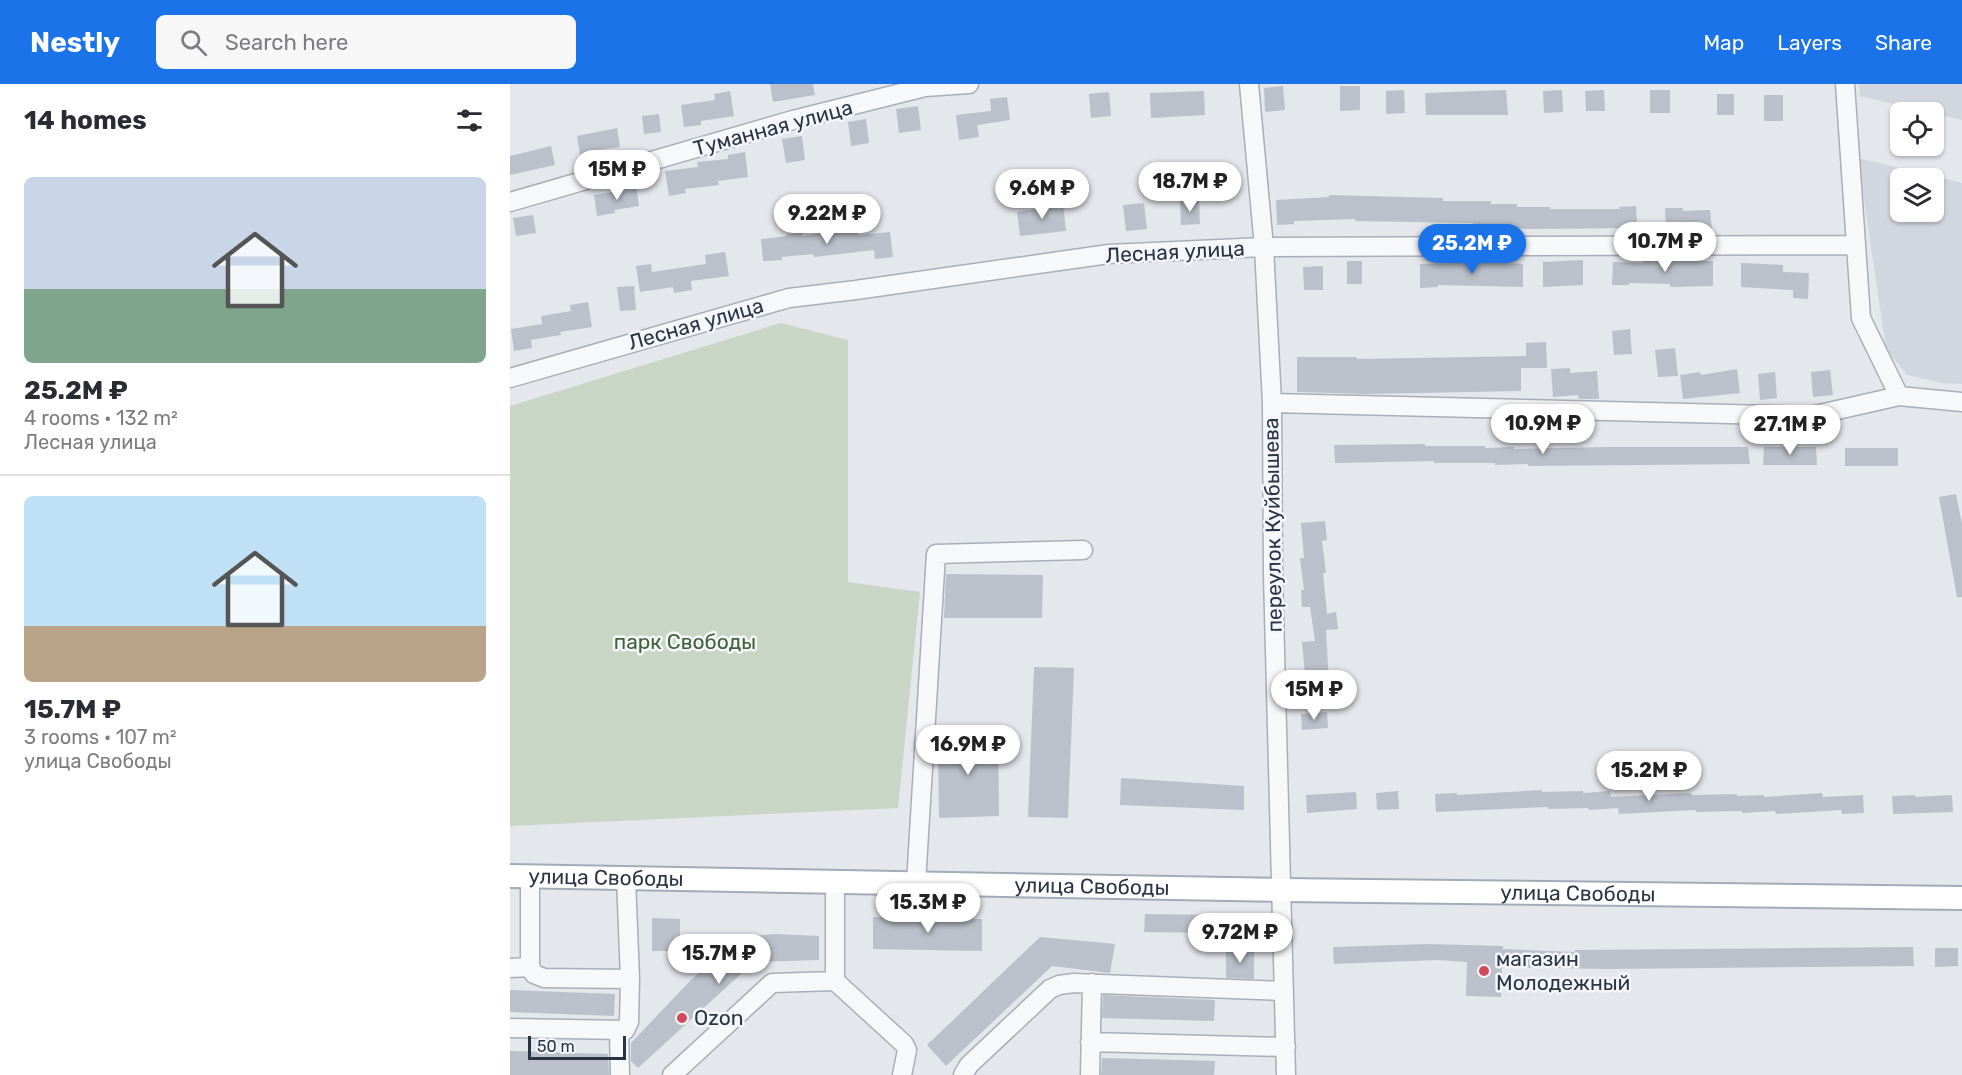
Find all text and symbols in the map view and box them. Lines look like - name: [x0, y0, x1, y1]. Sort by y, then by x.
- search box: [156, 15, 576, 69]
- text: Nestly: [30, 26, 120, 59]
- icon: search: [177, 26, 210, 59]
- text: Search here: [225, 29, 348, 56]
- text: Map: [1703, 30, 1744, 55]
- text: Layers: [1777, 30, 1842, 55]
- text: Share: [1875, 30, 1932, 55]
- street label: Туманная улица: [691, 94, 855, 161]
- map controls: [1890, 102, 1944, 222]
- button: locate: [1890, 102, 1944, 156]
- icon: filters: [453, 104, 486, 137]
- text: 14 homes: [24, 105, 147, 136]
- pin: 15M ₽: [575, 150, 659, 201]
- text: 15M ₽: [588, 157, 646, 181]
- pin: 18.7M ₽: [1135, 162, 1245, 213]
- button: layers: [1890, 168, 1944, 222]
- pin: 9.6M ₽: [993, 169, 1091, 220]
- text: 18.7M ₽: [1152, 169, 1228, 193]
- text: 9.6M ₽: [1009, 176, 1075, 200]
- pin: 9.22M ₽: [772, 194, 882, 245]
- text: 9.22M ₽: [788, 201, 866, 225]
- icon: home: [201, 216, 309, 324]
- pin: 10.7M ₽: [1610, 222, 1720, 273]
- pin: 25.2M ₽: [1417, 224, 1527, 275]
- text: 10.7M ₽: [1627, 229, 1703, 253]
- text: 25.2M ₽: [1432, 231, 1512, 255]
- street label: Лесная улица: [1105, 235, 1245, 268]
- street label: Лесная улица: [625, 292, 766, 355]
- text: 25.2M ₽: [24, 375, 128, 406]
- pin: 10.9M ₽: [1488, 404, 1598, 455]
- pin: 27.1M ₽: [1735, 405, 1845, 456]
- text: 4 rooms · 132 m²: [24, 406, 178, 430]
- text: 10.9M ₽: [1505, 411, 1581, 435]
- text: 27.1M ₽: [1754, 412, 1826, 436]
- street label: переулок Куйбышева: [1258, 417, 1287, 633]
- text: Лесная улица: [24, 430, 157, 454]
- icon: home: [201, 535, 309, 643]
- park label: парк Свободы: [614, 629, 756, 654]
- pin: 15M ₽: [1272, 670, 1356, 721]
- text: 15M ₽: [1285, 677, 1343, 701]
- text: 15.7M ₽: [24, 694, 121, 725]
- text: 3 rooms · 107 m²: [24, 725, 177, 749]
- pin: 16.9M ₽: [913, 725, 1023, 776]
- text: 16.9M ₽: [930, 732, 1006, 756]
- text: улица Свободы: [24, 749, 172, 773]
- pin: 15.2M ₽: [1594, 751, 1704, 802]
- text: 15.2M ₽: [1611, 758, 1687, 782]
- street label: улица Свободы: [528, 863, 684, 891]
- street label: улица Свободы: [1014, 872, 1170, 900]
- street label: улица Свободы: [1500, 880, 1656, 906]
- pin: 15.3M ₽: [873, 883, 983, 934]
- text: 15.3M ₽: [890, 890, 966, 914]
- pin: 9.72M ₽: [1185, 913, 1295, 964]
- text: 9.72M ₽: [1202, 920, 1278, 944]
- pin: 15.7M ₽: [664, 934, 774, 985]
- text: 15.7M ₽: [682, 941, 756, 965]
- place label: магазин Молодежный: [1496, 946, 1630, 995]
- marker: магазин Молодежный: [1477, 964, 1491, 978]
- place label: Ozon: [694, 1005, 744, 1030]
- marker: Ozon: [675, 1011, 689, 1025]
- scale bar: [528, 1033, 626, 1060]
- text: 50 m: [537, 1037, 575, 1056]

